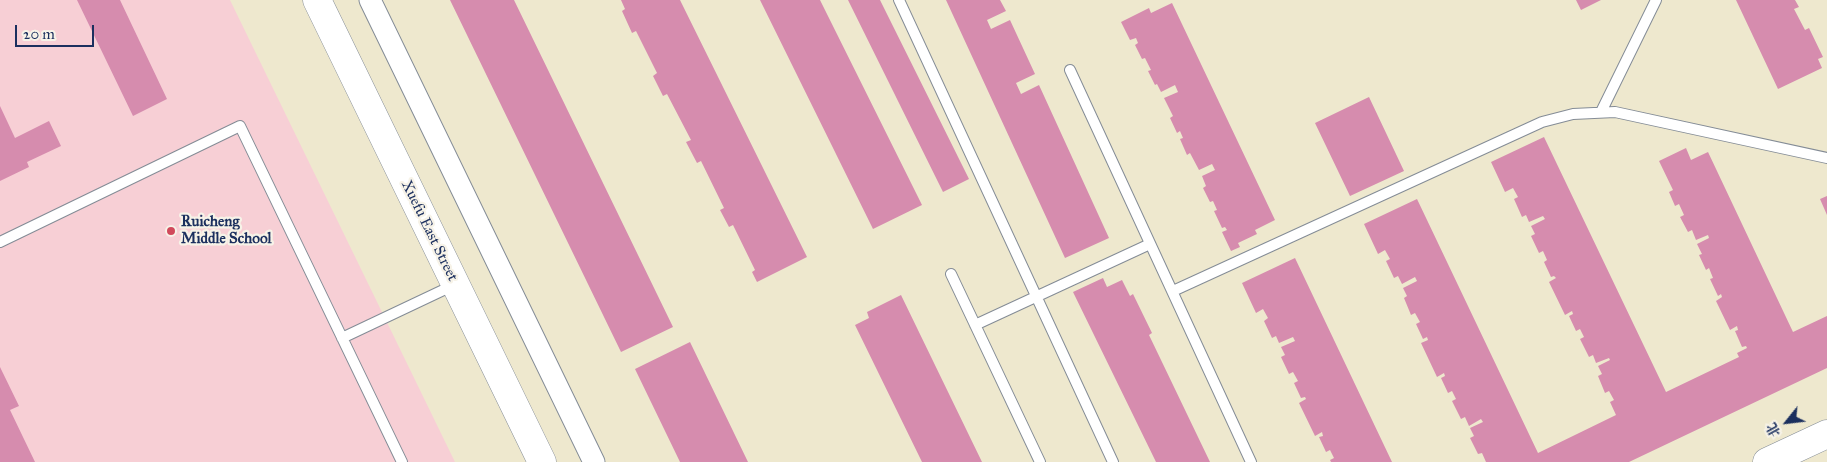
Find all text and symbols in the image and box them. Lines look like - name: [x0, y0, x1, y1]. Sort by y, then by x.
- scale bar: [18, 15, 96, 47]
- text: 20 m: [23, 25, 55, 43]
- street label: Xuefu East Street: [397, 178, 461, 284]
- place label: Ruicheng Middle School: [181, 213, 272, 248]
- marker: Ruicheng Middle School: [165, 225, 177, 237]
- north arrow: [1762, 397, 1812, 447]
- text: 北: [1763, 419, 1784, 440]

